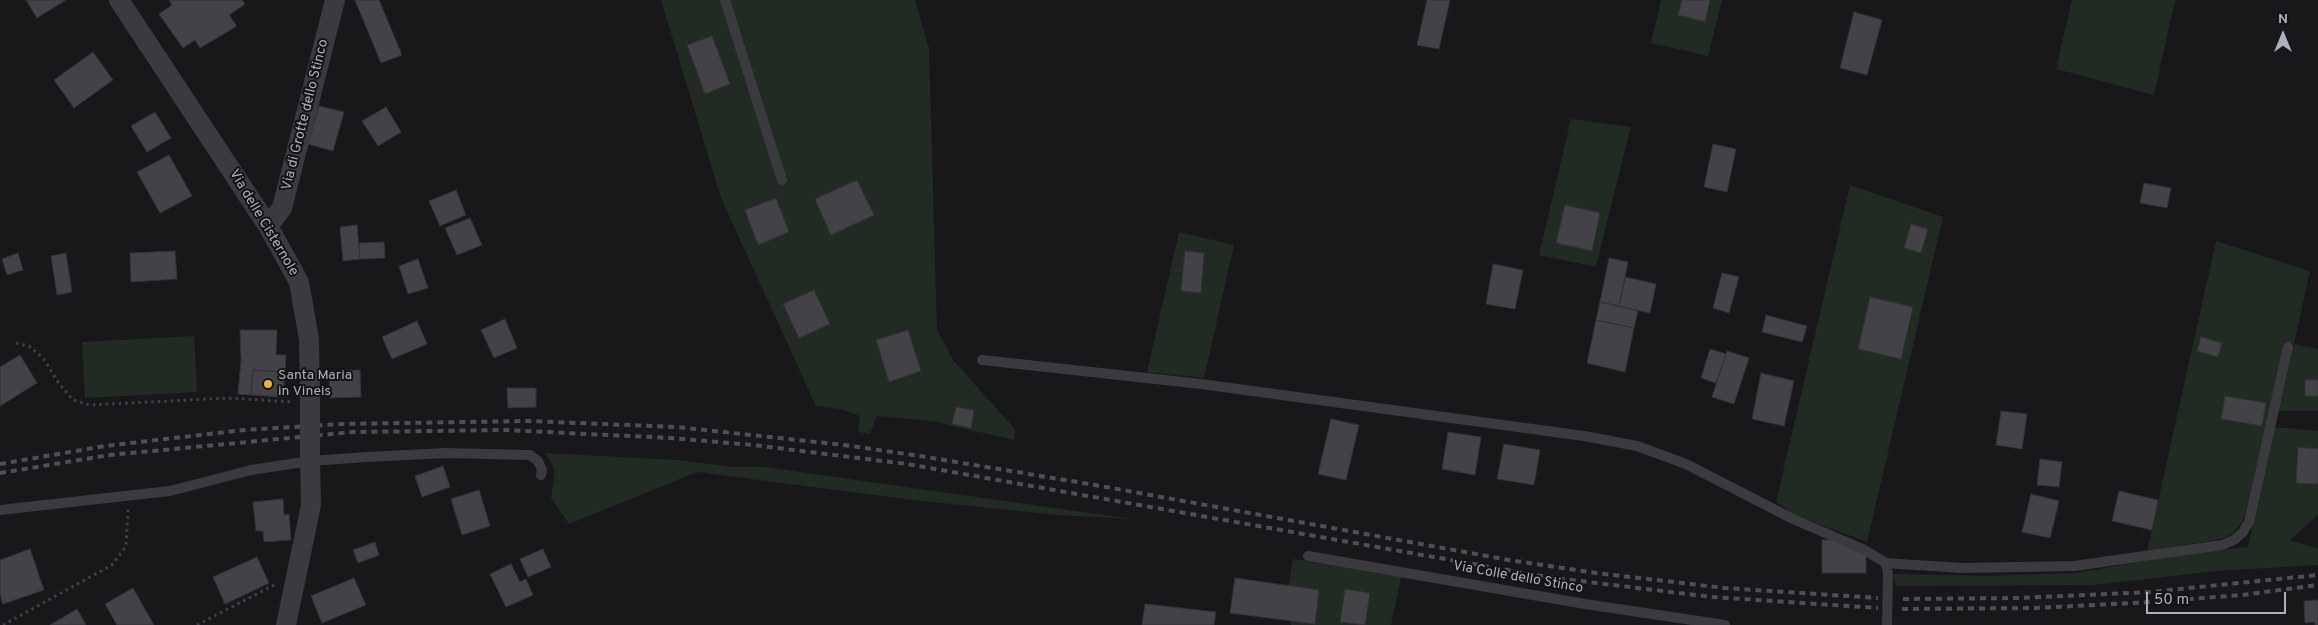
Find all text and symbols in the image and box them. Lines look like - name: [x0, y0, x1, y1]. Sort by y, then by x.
- north arrow: [2258, 10, 2308, 60]
- text: N: [2278, 11, 2288, 28]
- street label: Via di Grotte dello Stinco: [279, 38, 333, 192]
- street label: Via delle Cisternole: [225, 167, 301, 279]
- place label: Santa Maria in Vineis: [278, 368, 352, 401]
- marker: Santa Maria in Vineis: [262, 378, 274, 390]
- street label: Via Colle dello Stinco: [1451, 558, 1585, 598]
- scale bar: [2148, 582, 2288, 614]
- text: 50 m: [2154, 591, 2189, 610]

